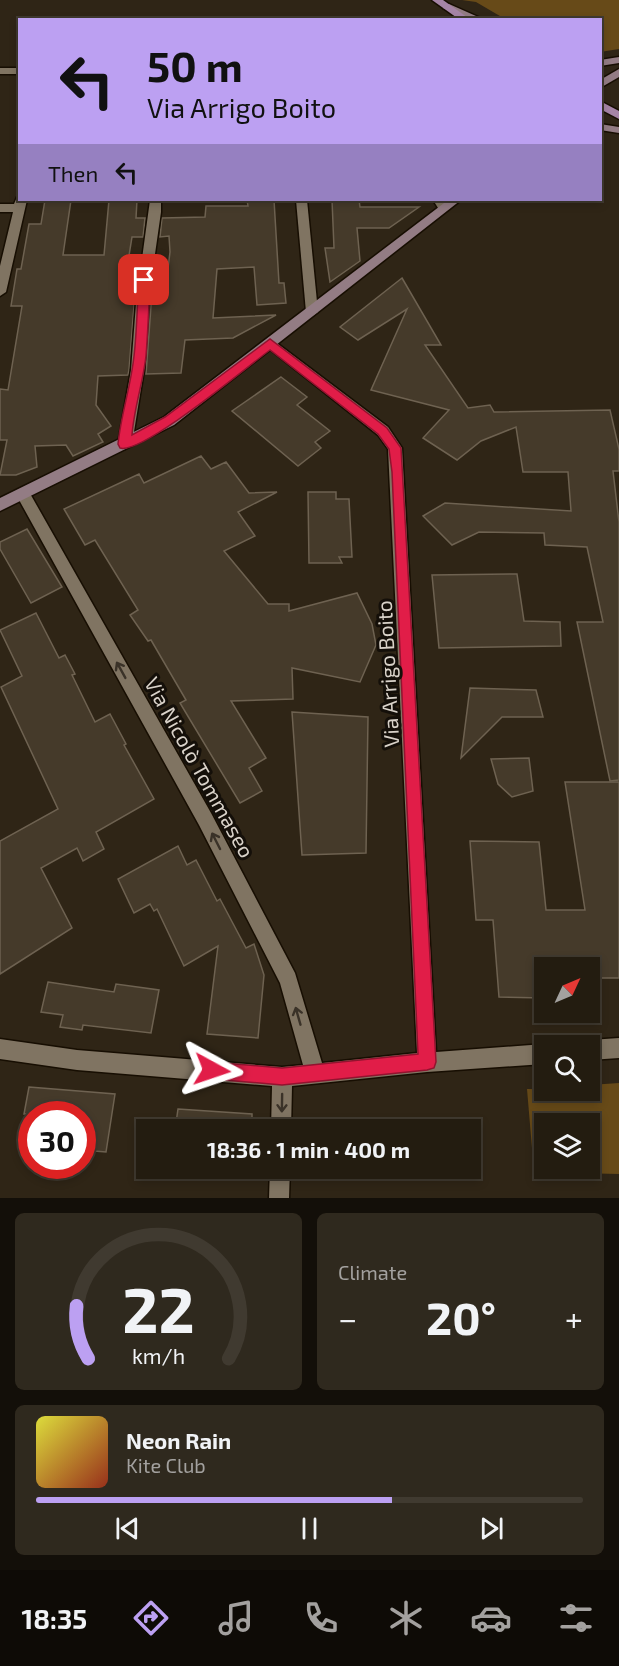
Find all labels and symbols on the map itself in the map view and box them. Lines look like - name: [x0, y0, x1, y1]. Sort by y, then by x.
- pin: [118, 254, 169, 305]
- street label: Via Arrigo Boito: [371, 600, 403, 748]
- one-way arrow: [115, 662, 127, 679]
- street label: Via Nicolò Tommaseo: [140, 672, 260, 862]
- one-way arrow: [209, 832, 221, 850]
- north arrow: [534, 957, 600, 1023]
- one-way arrow: [292, 1007, 303, 1026]
- position arrow: [180, 1038, 244, 1102]
- one-way arrow: [276, 1093, 287, 1113]
- speed limit sign: 30: [18, 1101, 96, 1179]

